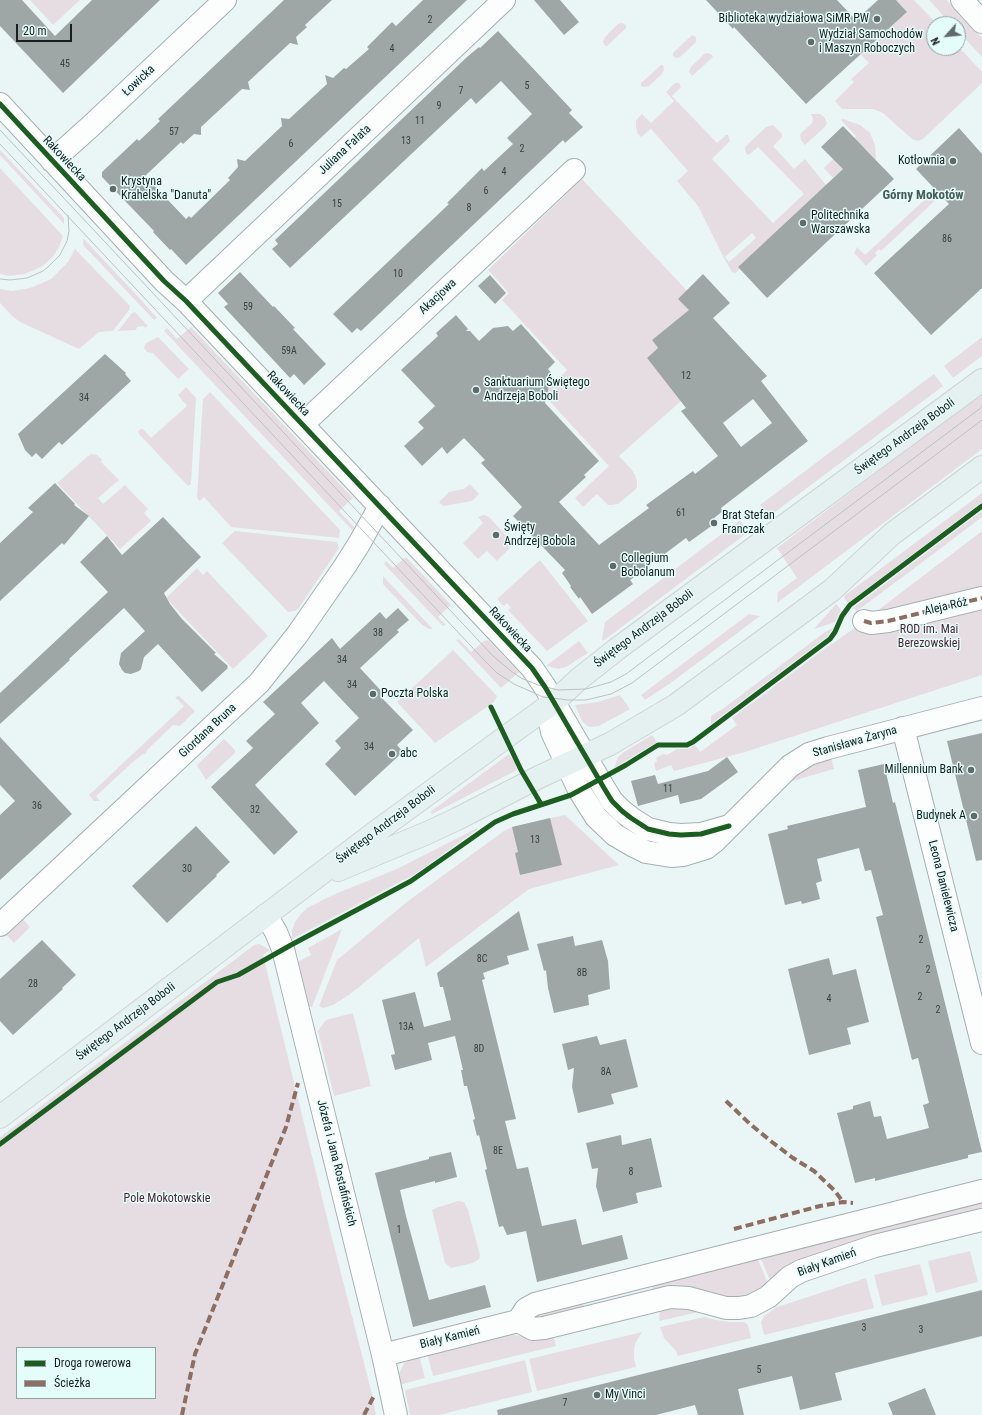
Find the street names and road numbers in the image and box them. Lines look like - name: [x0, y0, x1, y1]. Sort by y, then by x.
- street label: Łowicka: [120, 62, 158, 100]
- street label: Juliana Fałata: [316, 122, 374, 178]
- street label: Rakowiecka: [39, 133, 89, 185]
- street label: Akacjowa: [416, 276, 460, 318]
- street label: Rakowiecka: [263, 368, 313, 420]
- street label: Świętego Andrzeja Boboli: [852, 396, 958, 478]
- street label: Świętego Andrzeja Boboli: [591, 587, 697, 671]
- street label: Aleja Róż: [923, 595, 969, 619]
- street label: Rakowiecka: [485, 604, 535, 656]
- street label: Giordana Bruna: [176, 701, 240, 761]
- street label: Stanisława Żaryna: [811, 723, 899, 761]
- street label: Świętego Andrzeja Boboli: [333, 783, 439, 867]
- street label: Leona Danielewicza: [925, 839, 961, 933]
- street label: Świętego Andrzeja Boboli: [73, 980, 179, 1064]
- street label: Józefa i Jana Rostafińskich: [313, 1098, 359, 1228]
- street label: Biały Kamień: [796, 1246, 858, 1280]
- street label: Biały Kamień: [419, 1324, 481, 1352]

